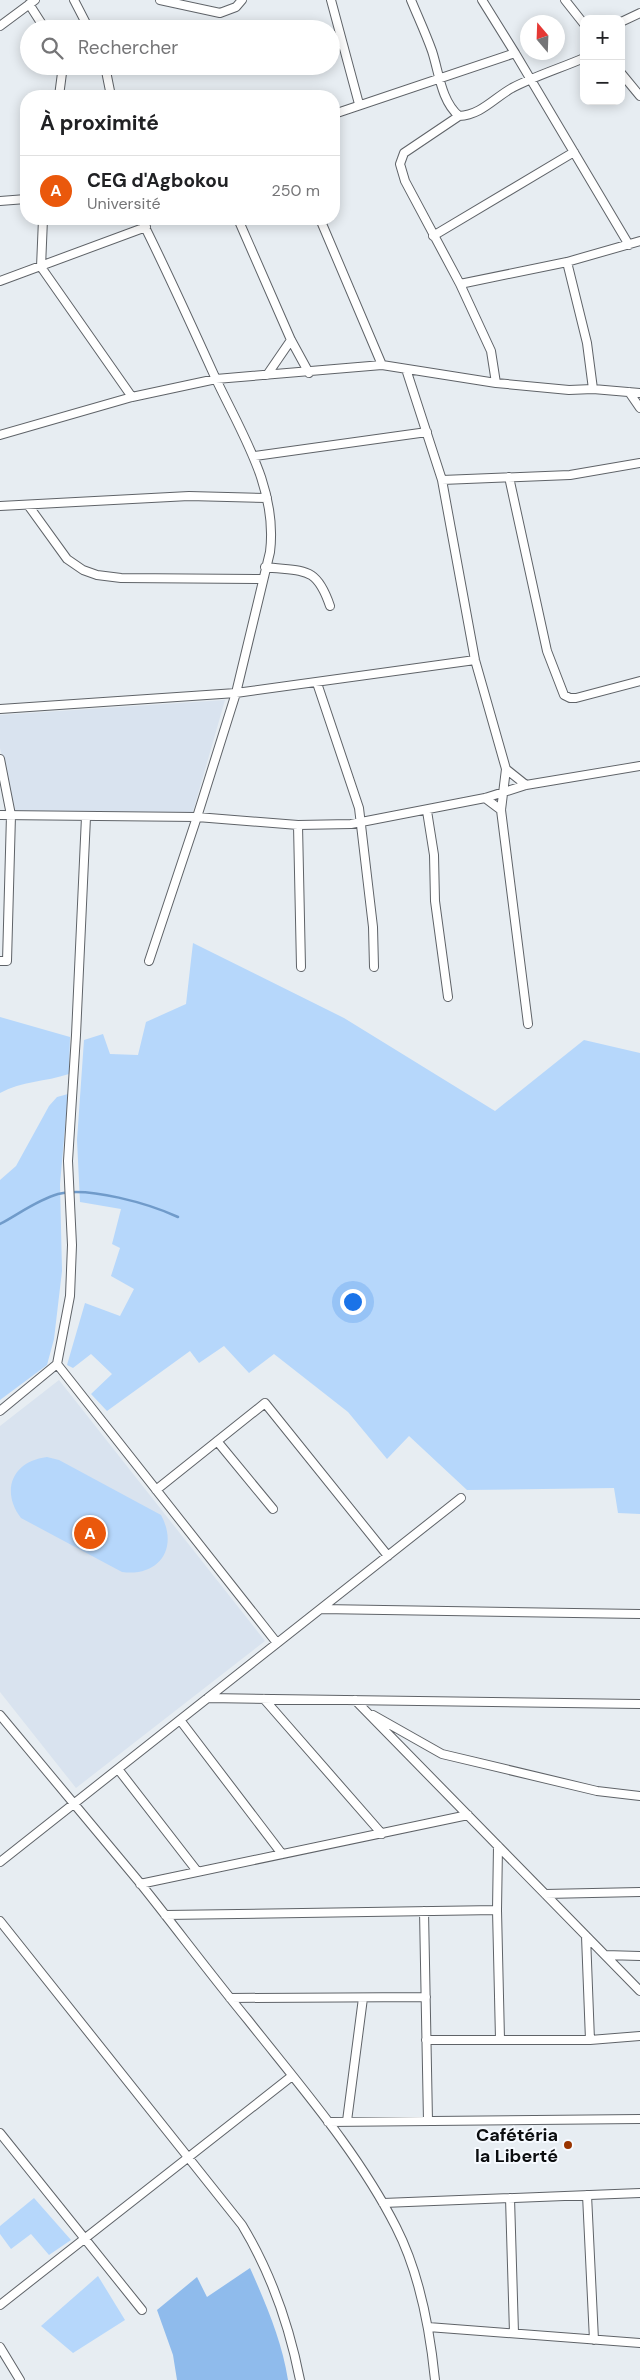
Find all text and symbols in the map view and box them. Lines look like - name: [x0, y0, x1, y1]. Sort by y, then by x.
- north arrow: [520, 15, 565, 60]
- map controls: [580, 15, 625, 105]
- button: +: [580, 15, 625, 60]
- search box: [20, 20, 340, 75]
- icon: search: [38, 34, 66, 62]
- text: Rechercher: [78, 35, 178, 60]
- button: −: [580, 60, 625, 105]
- text: À proximité: [40, 109, 159, 137]
- text: CEG d'Agbokou: [87, 168, 229, 193]
- text: A: [50, 180, 62, 201]
- text: 250 m: [272, 180, 320, 201]
- text: Université: [87, 193, 161, 214]
- your location: [340, 1289, 366, 1315]
- pin: A: [74, 1514, 106, 1552]
- place label: Cafétéria la Liberté: [475, 2123, 558, 2168]
- marker: Cafétéria la Liberté: [562, 2139, 574, 2151]

